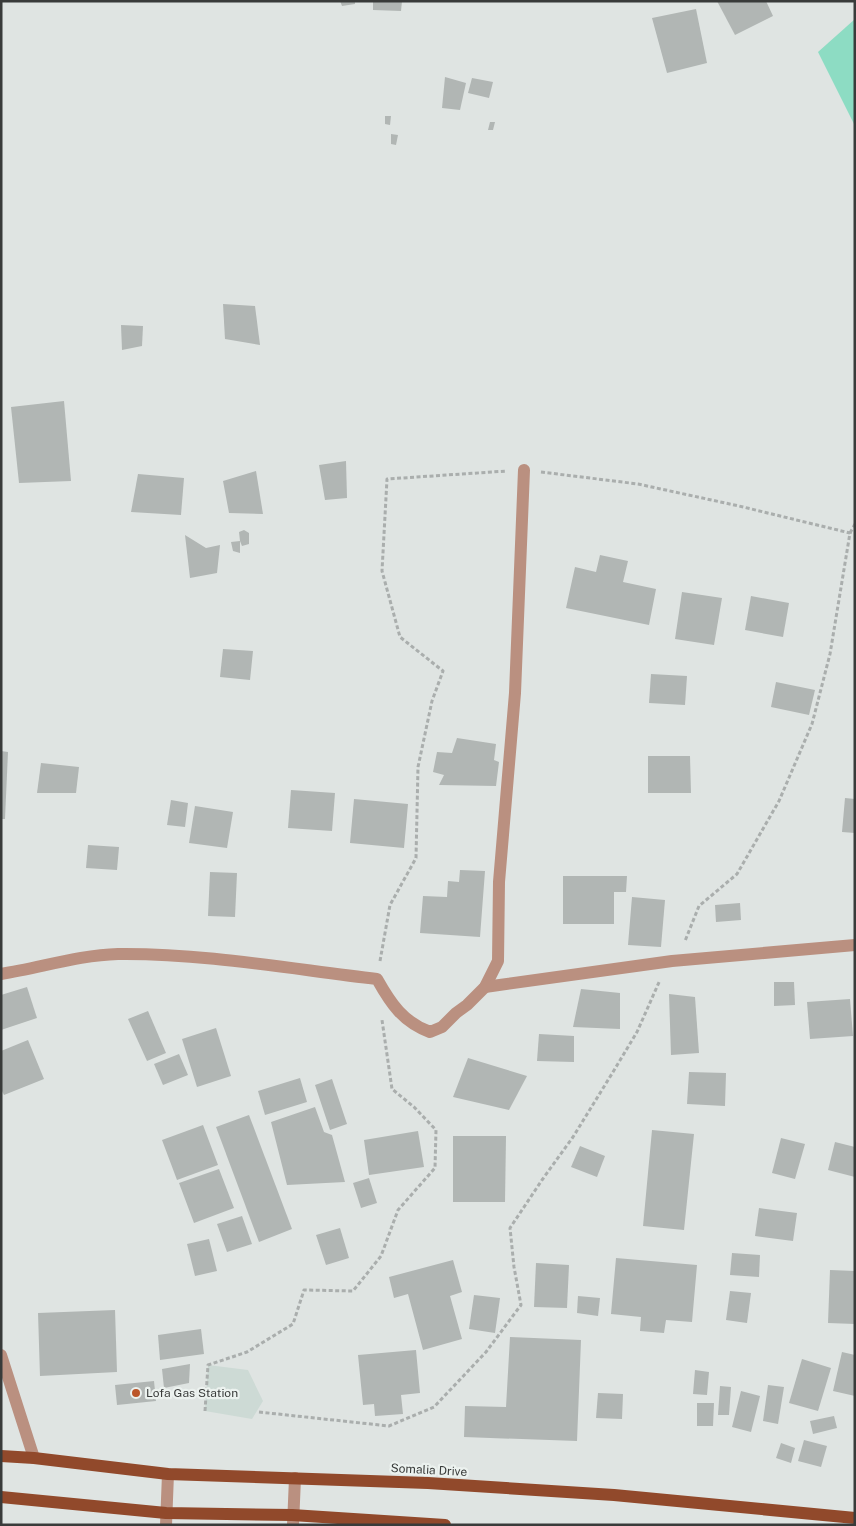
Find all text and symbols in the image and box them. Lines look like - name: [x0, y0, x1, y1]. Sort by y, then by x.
- place label: Lofa Gas Station: [146, 1386, 238, 1400]
- marker: Lofa Gas Station: [130, 1387, 142, 1399]
- street label: Somalia Drive: [390, 1461, 468, 1479]

